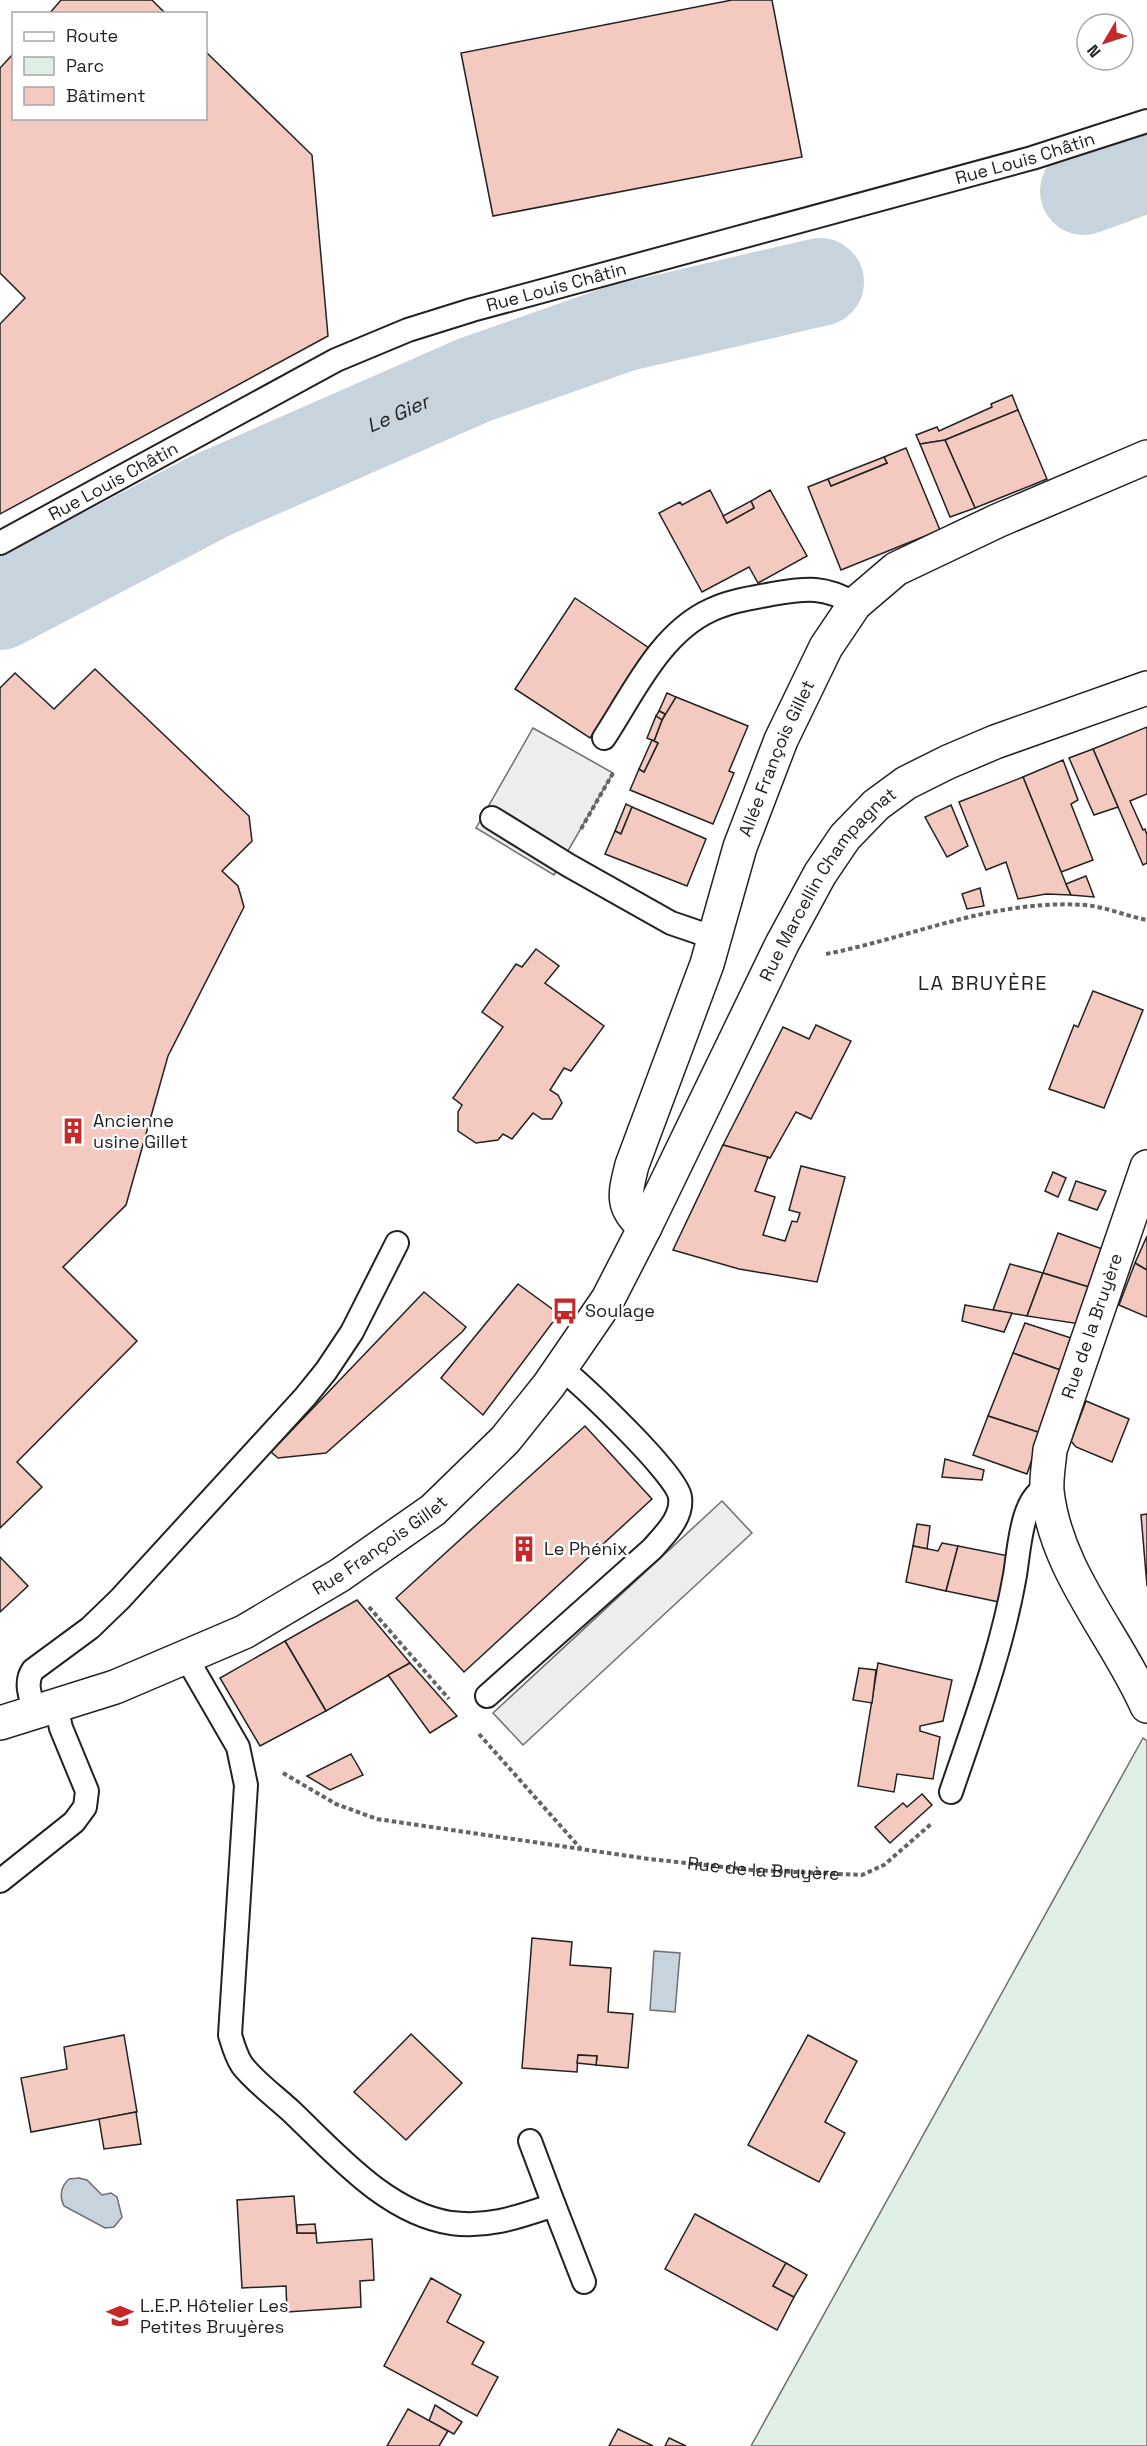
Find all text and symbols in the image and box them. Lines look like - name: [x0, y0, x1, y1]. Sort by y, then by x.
- legend: [12, 12, 207, 120]
- north arrow: [1075, 12, 1135, 72]
- text: Route: [66, 24, 118, 47]
- text: N: [1082, 40, 1105, 62]
- text: Parc: [66, 54, 104, 77]
- text: Bâtiment: [66, 84, 146, 107]
- street label: Rue Louis Châtin: [953, 127, 1097, 189]
- street label: Rue Louis Châtin: [484, 257, 629, 317]
- water label: Le Gier: [362, 388, 435, 439]
- street label: Rue Louis Châtin: [44, 436, 182, 525]
- street label: Allée François Gillet: [733, 676, 819, 840]
- street label: Rue Marcellin Champagnat: [754, 782, 901, 985]
- district label: LA BRUYÈRE: [918, 970, 1048, 996]
- place label: Ancienne usine Gillet: [93, 1109, 188, 1153]
- building icon: Ancienne usine Gillet: [58, 1116, 88, 1146]
- street label: Rue de la Bruyère: [1056, 1250, 1127, 1402]
- bus stop icon: Soulage: [550, 1296, 580, 1326]
- place label: Soulage: [585, 1299, 655, 1322]
- street label: Rue François Gillet: [308, 1490, 452, 1600]
- building icon: Le Phénix: [509, 1534, 539, 1564]
- place label: Le Phénix: [544, 1537, 628, 1560]
- street label: Rue de la Bruyère: [686, 1851, 840, 1885]
- place label: L.E.P. Hôtelier Les Petites Bruyères: [140, 2294, 289, 2338]
- school or university icon: L.E.P. Hôtelier Les Petites Bruyères: [105, 2301, 135, 2331]

